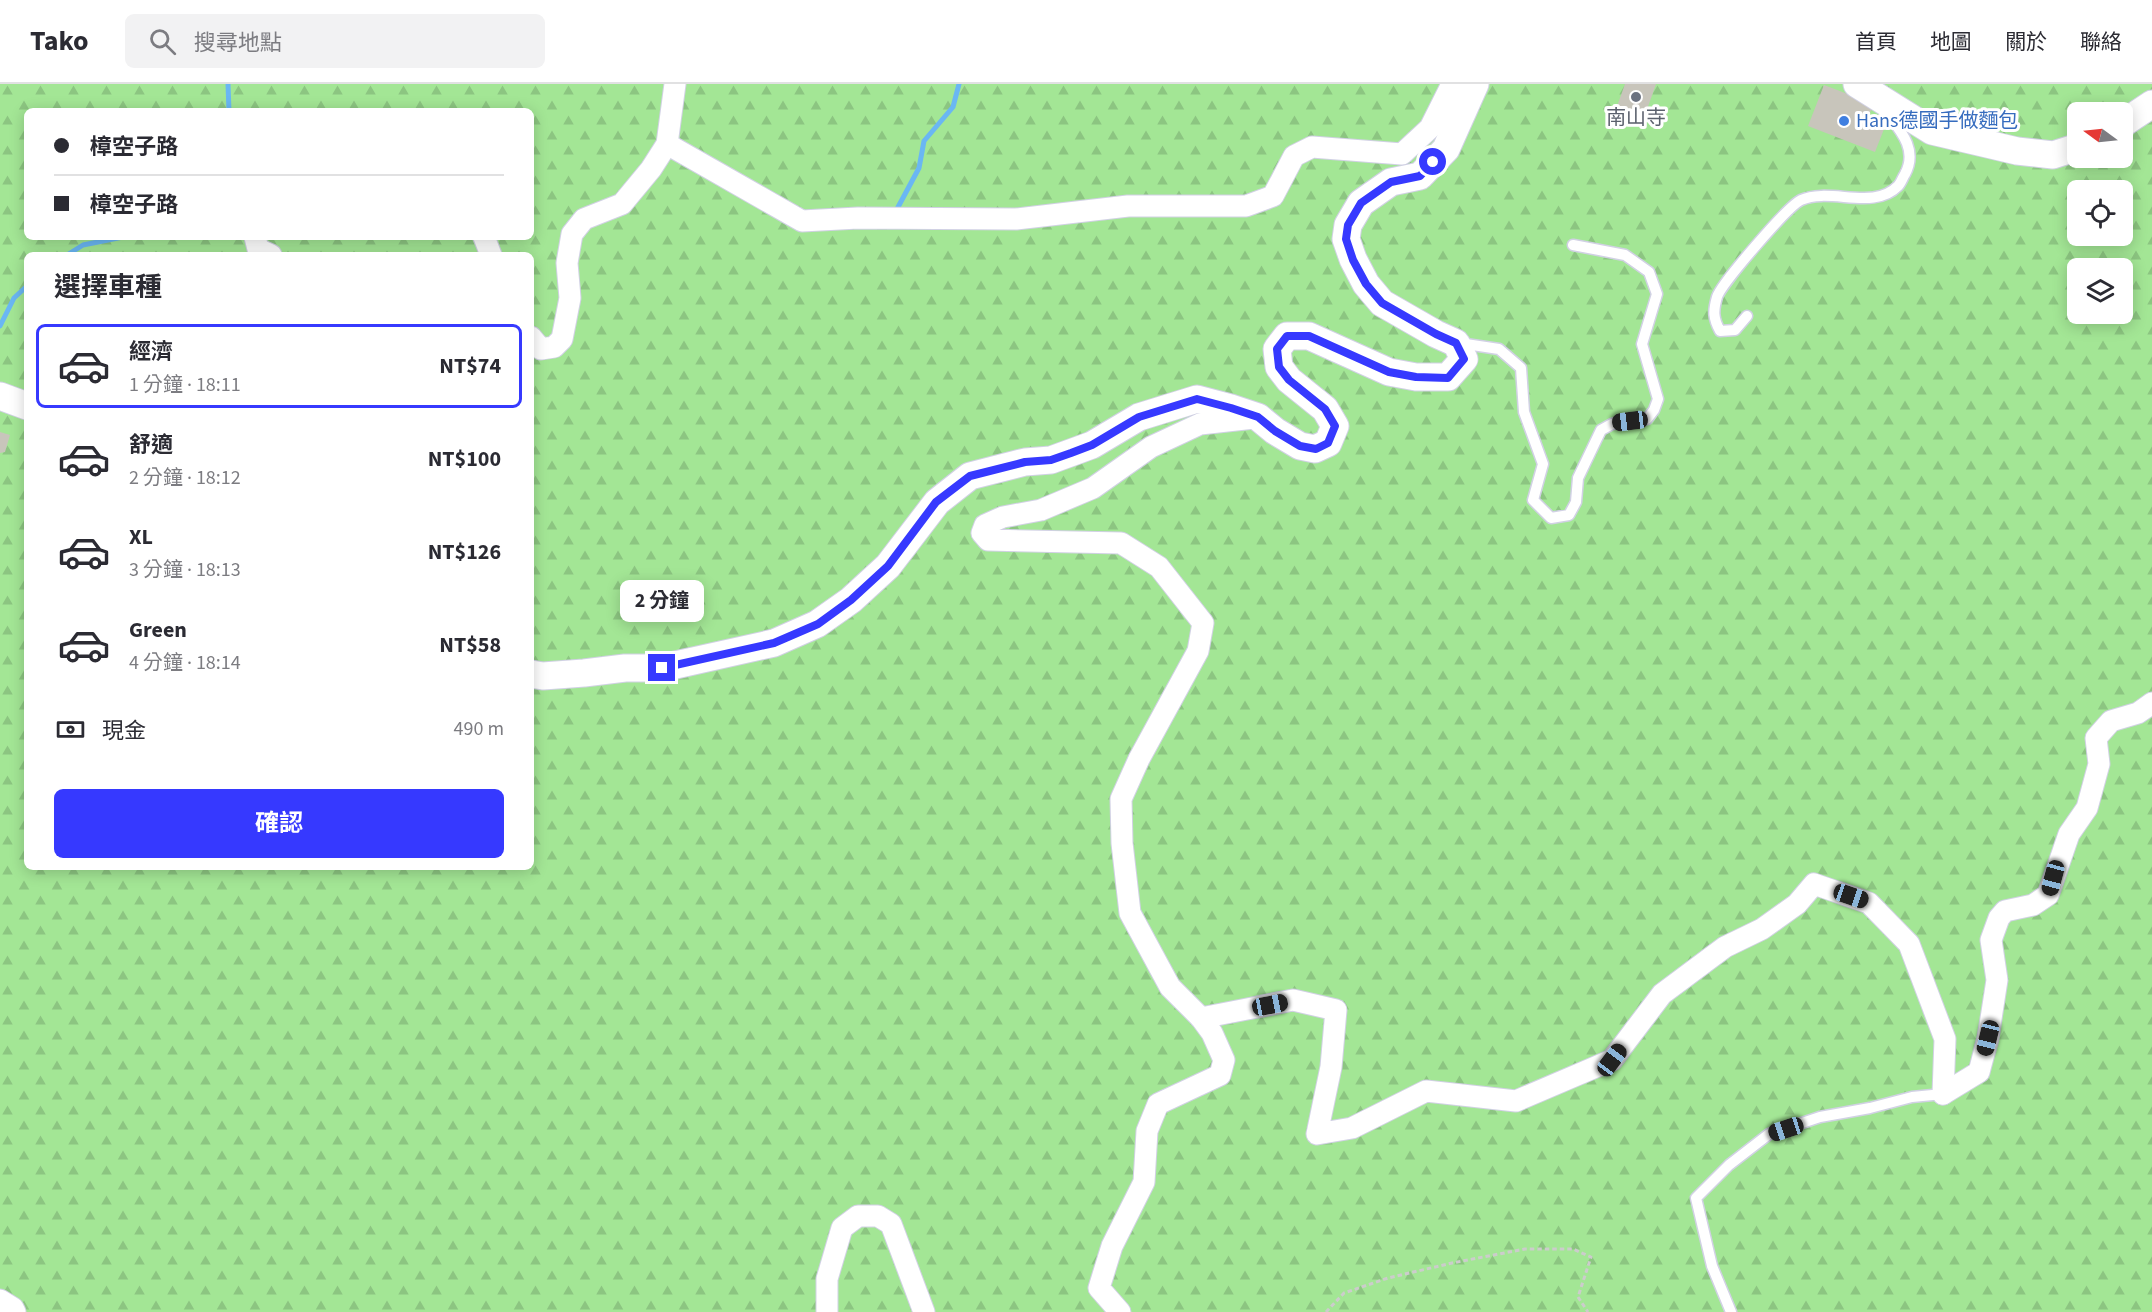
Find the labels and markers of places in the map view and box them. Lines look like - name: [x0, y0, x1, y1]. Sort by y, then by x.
- marker: 南山寺: [1629, 90, 1643, 104]
- place label: 南山寺: [1606, 104, 1666, 132]
- place label: Hans德國手做麵包: [1856, 107, 2018, 135]
- marker: Hans德國手做麵包: [1837, 114, 1851, 128]

